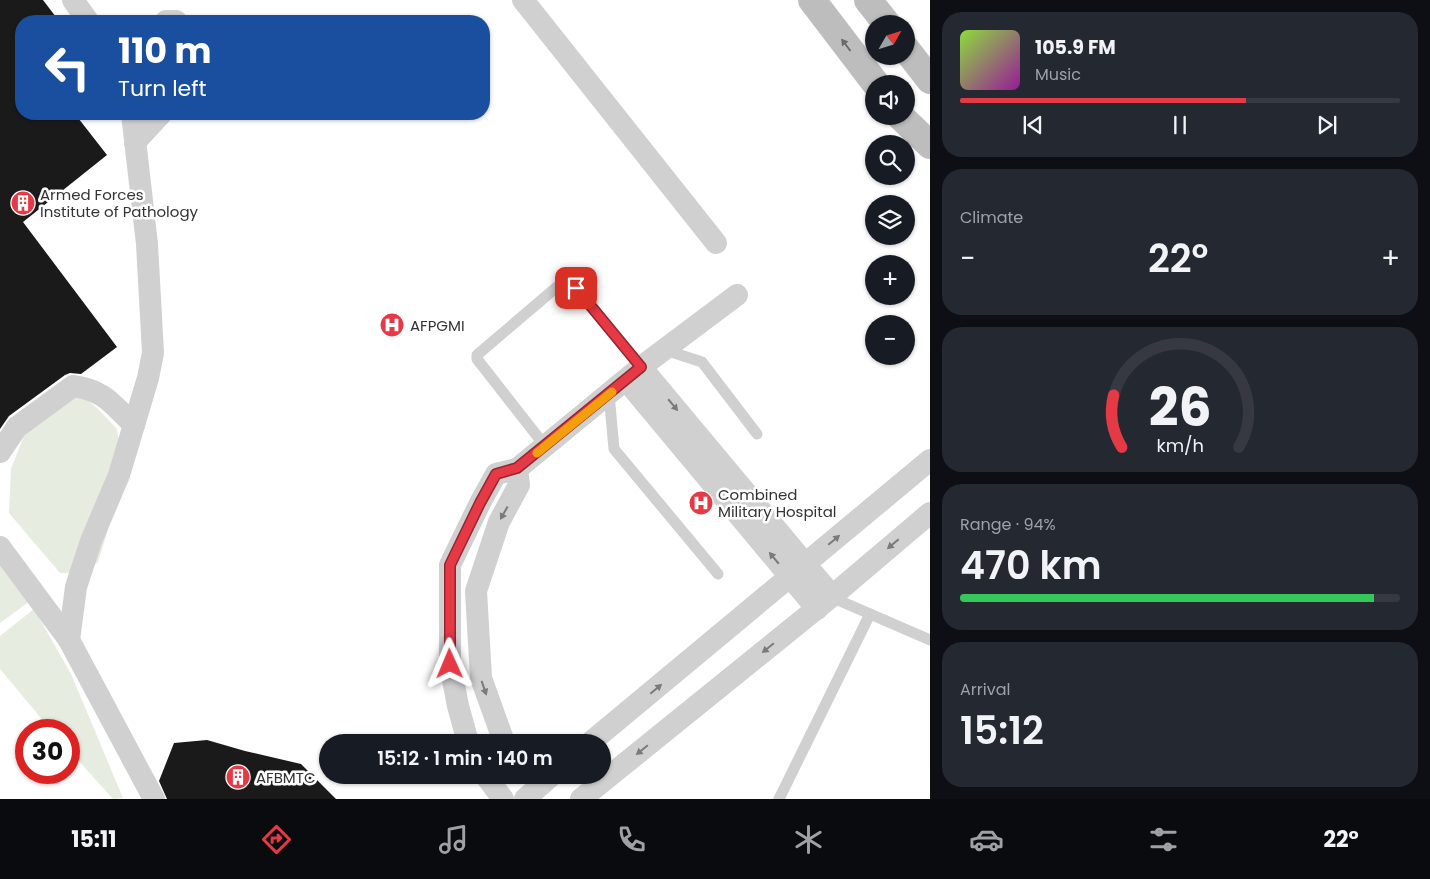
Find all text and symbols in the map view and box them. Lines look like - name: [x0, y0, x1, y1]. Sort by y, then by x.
- north arrow: [865, 15, 915, 65]
- map controls: [865, 15, 915, 365]
- text: 110 m: [118, 26, 212, 75]
- text: 105.9 FM: [1035, 34, 1116, 61]
- icon: left: [35, 35, 100, 100]
- one-way arrow: [841, 38, 851, 52]
- text: Music: [1035, 63, 1081, 86]
- text: Turn left: [118, 73, 206, 104]
- button: sound: [865, 75, 915, 125]
- icon: previous: [1019, 111, 1047, 139]
- icon: pause: [1166, 111, 1194, 139]
- icon: next: [1313, 111, 1341, 139]
- button: search: [865, 135, 915, 185]
- place label: Armed Forces Institute of Pathology: [40, 184, 199, 222]
- building icon: Armed Forces Institute of Pathology: [10, 190, 36, 216]
- button: layers: [865, 195, 915, 245]
- text: Climate: [960, 206, 1023, 229]
- text: 22°: [1148, 232, 1208, 285]
- text: −: [960, 239, 975, 278]
- text: +: [1381, 239, 1400, 278]
- button: +: [865, 255, 915, 305]
- pin: [555, 267, 597, 309]
- icon: arrive: [562, 274, 590, 302]
- hospital icon: AFPGMI: [379, 312, 405, 338]
- place label: AFPGMI: [410, 315, 465, 336]
- button: −: [865, 315, 915, 365]
- text: 26: [1149, 371, 1211, 444]
- one-way arrow: [667, 398, 678, 411]
- text: km/h: [1156, 433, 1204, 458]
- place label: Combined Military Hospital: [718, 484, 837, 522]
- hospital icon: Combined Military Hospital: [688, 490, 714, 516]
- one-way arrow: [499, 507, 508, 520]
- text: Range · 94%: [960, 513, 1056, 536]
- one-way arrow: [828, 534, 840, 546]
- one-way arrow: [887, 538, 899, 549]
- text: 470 km: [960, 539, 1102, 592]
- one-way arrow: [769, 552, 780, 565]
- position arrow: [423, 637, 475, 689]
- one-way arrow: [762, 643, 775, 654]
- text: Arrival: [960, 678, 1010, 701]
- one-way arrow: [481, 680, 489, 695]
- one-way arrow: [650, 684, 662, 695]
- text: 15:12: [960, 704, 1044, 757]
- speed limit sign: 30: [15, 719, 80, 784]
- text: 15:12 · 1 min · 140 m: [377, 745, 553, 772]
- one-way arrow: [635, 745, 648, 756]
- building icon: AFBMTC: [225, 764, 251, 790]
- place label: AFBMTC: [256, 767, 315, 788]
- icon: directions: [259, 822, 294, 857]
- icon: music: [436, 822, 471, 857]
- icon: phone: [614, 822, 649, 857]
- icon: climate: [791, 822, 826, 857]
- icon: car: [969, 822, 1004, 857]
- icon: filters: [1146, 822, 1181, 857]
- text: 15:11: [71, 824, 117, 855]
- text: 22°: [1323, 824, 1359, 855]

